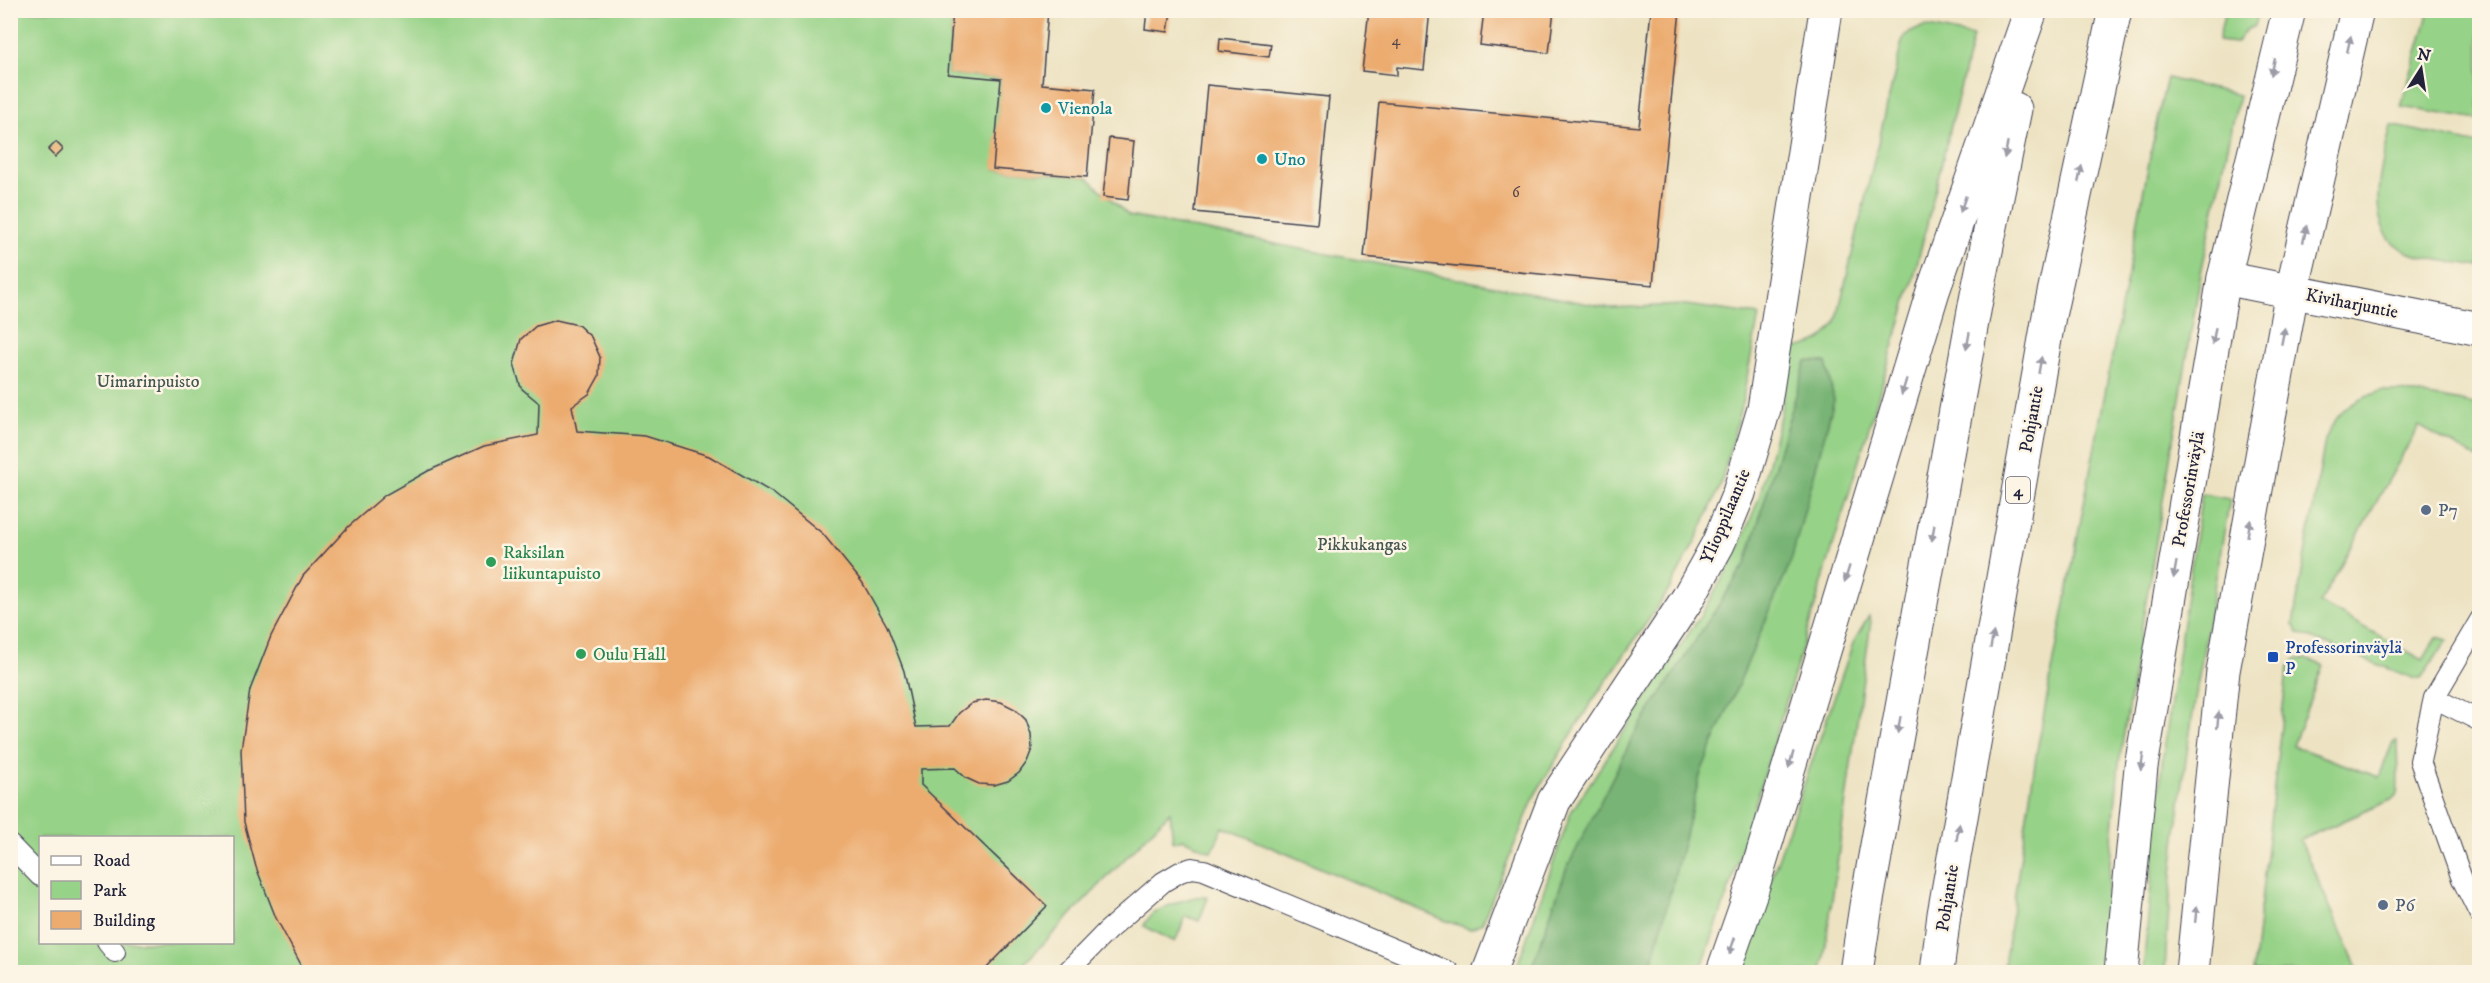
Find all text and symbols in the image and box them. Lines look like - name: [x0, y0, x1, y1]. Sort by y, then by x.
- house number: 4: [1392, 31, 1401, 50]
- one-way arrow: [2345, 35, 2355, 54]
- north arrow: [2391, 39, 2451, 99]
- text: N: [2415, 44, 2432, 66]
- one-way arrow: [2268, 58, 2278, 76]
- place label: Vienola: [1057, 98, 1113, 120]
- marker: Vienola: [1039, 101, 1053, 115]
- one-way arrow: [2001, 141, 2010, 160]
- place label: Uno: [1274, 149, 1306, 171]
- marker: Uno: [1255, 152, 1269, 166]
- one-way arrow: [2076, 164, 2085, 183]
- house number: 6: [1512, 183, 1521, 202]
- one-way arrow: [1958, 196, 1968, 214]
- one-way arrow: [2301, 225, 2311, 244]
- street label: Kiviharjuntie: [2304, 284, 2400, 324]
- one-way arrow: [2279, 326, 2288, 345]
- one-way arrow: [2210, 327, 2219, 346]
- one-way arrow: [1963, 332, 1972, 351]
- one-way arrow: [2036, 355, 2045, 374]
- park label: Uimarinpuisto: [96, 371, 200, 393]
- one-way arrow: [1899, 378, 1908, 396]
- street label: Pohjantie: [2015, 384, 2049, 454]
- street label: Professorinväylä: [2168, 429, 2210, 549]
- street label: Ylioppilaantie: [1696, 466, 1756, 567]
- road number: 4: [2006, 477, 2030, 503]
- place label: P7: [2438, 500, 2458, 522]
- marker: P7: [2419, 503, 2433, 517]
- one-way arrow: [2245, 518, 2254, 537]
- one-way arrow: [1929, 524, 1938, 543]
- park label: Pikkukangas: [1317, 534, 1407, 556]
- place label: Raksilan liikuntapuisto: [503, 542, 601, 585]
- marker: Raksilan liikuntapuisto: [484, 555, 498, 569]
- one-way arrow: [2170, 560, 2179, 579]
- one-way arrow: [1842, 565, 1851, 583]
- one-way arrow: [1988, 630, 1997, 649]
- place label: Professorinväylä P: [2285, 637, 2402, 680]
- place label: Oulu Hall: [593, 644, 667, 666]
- marker: Oulu Hall: [574, 647, 588, 661]
- marker: Professorinväylä P: [2266, 650, 2280, 664]
- one-way arrow: [2213, 711, 2222, 730]
- one-way arrow: [1894, 716, 1903, 735]
- one-way arrow: [1786, 751, 1795, 769]
- one-way arrow: [2138, 752, 2147, 771]
- one-way arrow: [1954, 822, 1963, 841]
- legend: [39, 836, 234, 944]
- text: Road: [93, 850, 130, 872]
- street label: Pohjantie: [1932, 863, 1964, 933]
- text: Park: [93, 880, 127, 902]
- place label: P6: [2395, 895, 2415, 917]
- marker: P6: [2376, 898, 2390, 912]
- one-way arrow: [2191, 905, 2201, 924]
- text: Building: [93, 910, 155, 932]
- one-way arrow: [1726, 937, 1736, 955]

